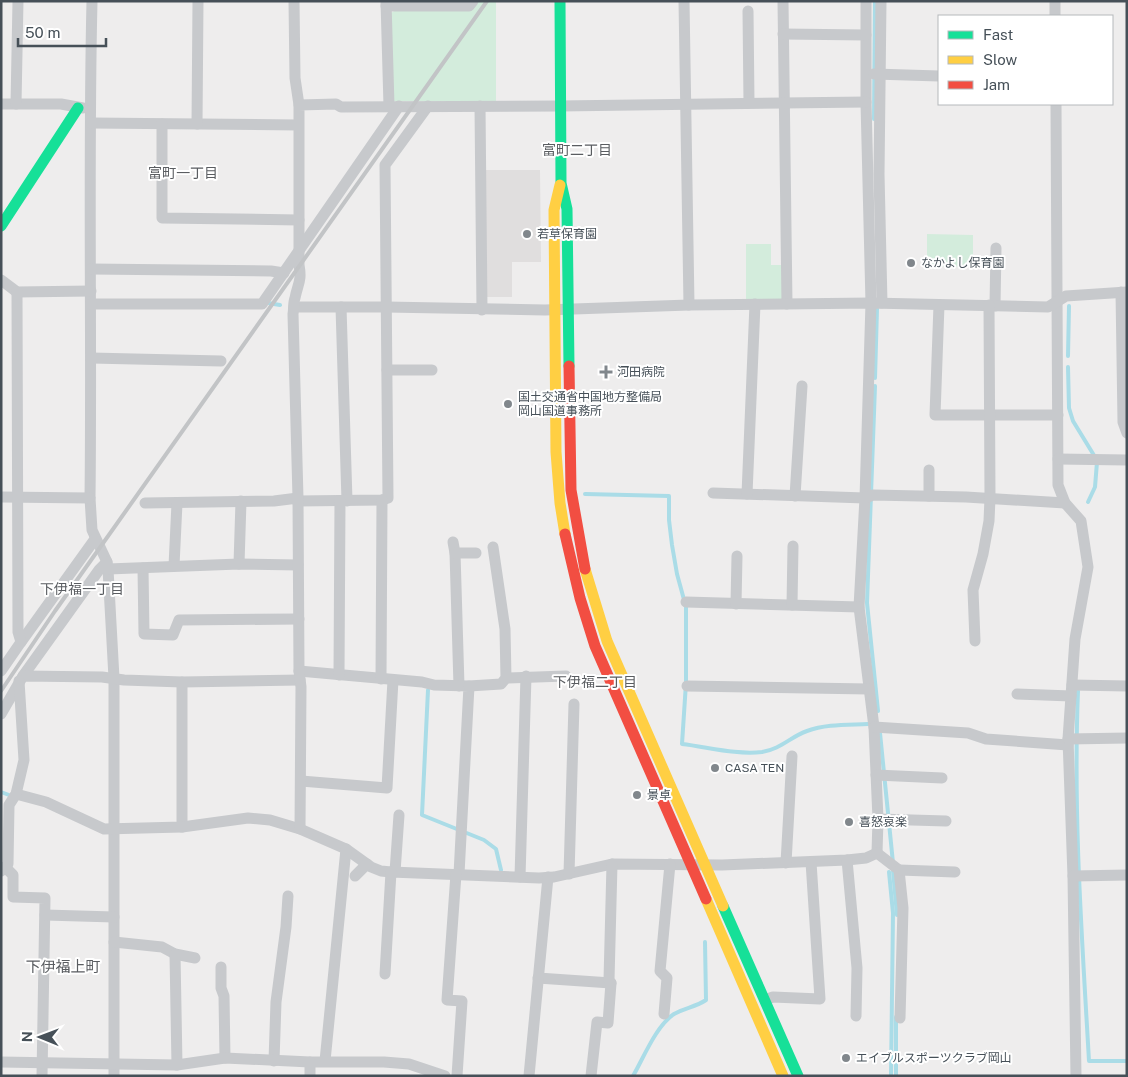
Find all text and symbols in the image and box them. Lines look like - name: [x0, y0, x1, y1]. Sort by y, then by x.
- scale bar: [18, 15, 105, 47]
- legend: [938, 15, 1113, 105]
- text: 50 m: [25, 24, 60, 41]
- text: Fast: [983, 26, 1013, 43]
- text: Slow: [983, 51, 1018, 68]
- text: Jam: [983, 76, 1010, 93]
- district label: 富町二丁目: [542, 142, 612, 158]
- district label: 富町一丁目: [148, 165, 218, 181]
- place label: 若草保育園: [537, 227, 597, 241]
- marker: 若草保育園: [521, 228, 533, 240]
- place label: なかよし保育園: [921, 256, 1004, 270]
- marker: なかよし保育園: [905, 257, 917, 269]
- marker: 河田病院: [599, 365, 613, 379]
- place label: 河田病院: [617, 365, 665, 379]
- place label: 国土交通省中国地方整備局 岡山国道事務所: [518, 390, 662, 418]
- marker: 国土交通省中国地方整備局 岡山国道事務所: [502, 398, 514, 410]
- district label: 下伊福一丁目: [40, 581, 124, 597]
- district label: 下伊福二丁目: [553, 674, 637, 690]
- place label: CASA TEN: [725, 761, 784, 775]
- marker: CASA TEN: [709, 762, 721, 774]
- place label: 景卓: [647, 788, 671, 802]
- marker: 景卓: [631, 789, 643, 801]
- place label: 喜怒哀楽: [859, 815, 907, 829]
- marker: 喜怒哀楽: [843, 816, 855, 828]
- district label: 下伊福上町: [25, 958, 101, 975]
- north arrow: [15, 1012, 65, 1062]
- text: N: [19, 1031, 35, 1042]
- place label: エイブルスポーツクラブ岡山: [856, 1051, 1012, 1065]
- marker: エイブルスポーツクラブ岡山: [840, 1052, 852, 1064]

